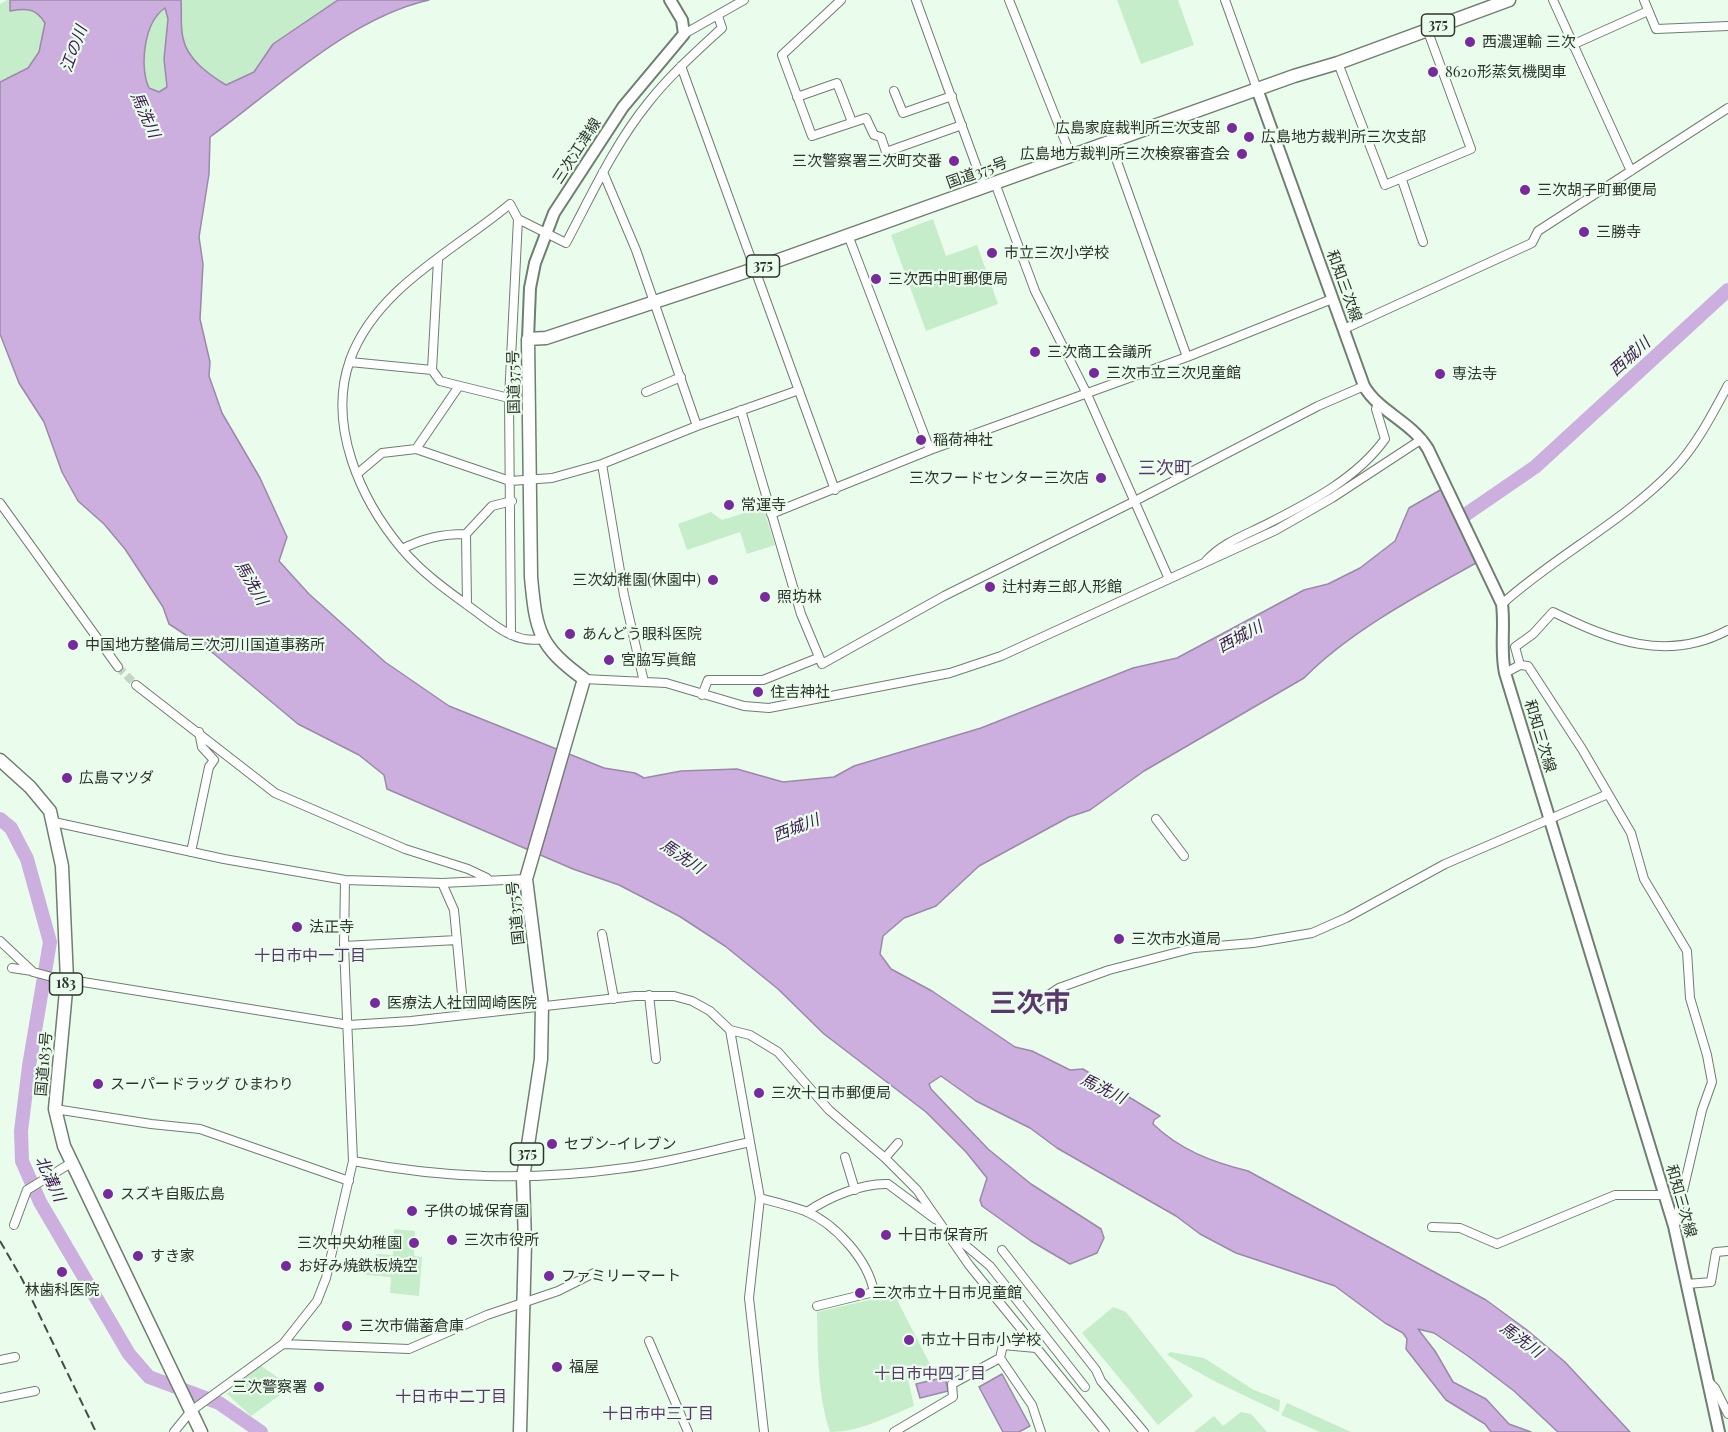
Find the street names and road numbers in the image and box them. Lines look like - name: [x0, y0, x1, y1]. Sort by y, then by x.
- road number: 375: [1422, 14, 1454, 36]
- street label: 三次江津線: [549, 115, 605, 187]
- street label: 国道375号: [944, 154, 1010, 192]
- street label: 和知三次線: [1323, 248, 1365, 324]
- road number: 375: [746, 255, 780, 277]
- street label: 国道375号: [504, 350, 524, 414]
- street label: 和知三次線: [1520, 698, 1560, 774]
- street label: 国道375号: [504, 880, 528, 946]
- road number: 183: [50, 973, 82, 995]
- street label: 国道183号: [32, 1031, 56, 1097]
- road number: 375: [510, 1143, 544, 1165]
- street label: 和知三次線: [1662, 1162, 1700, 1240]

